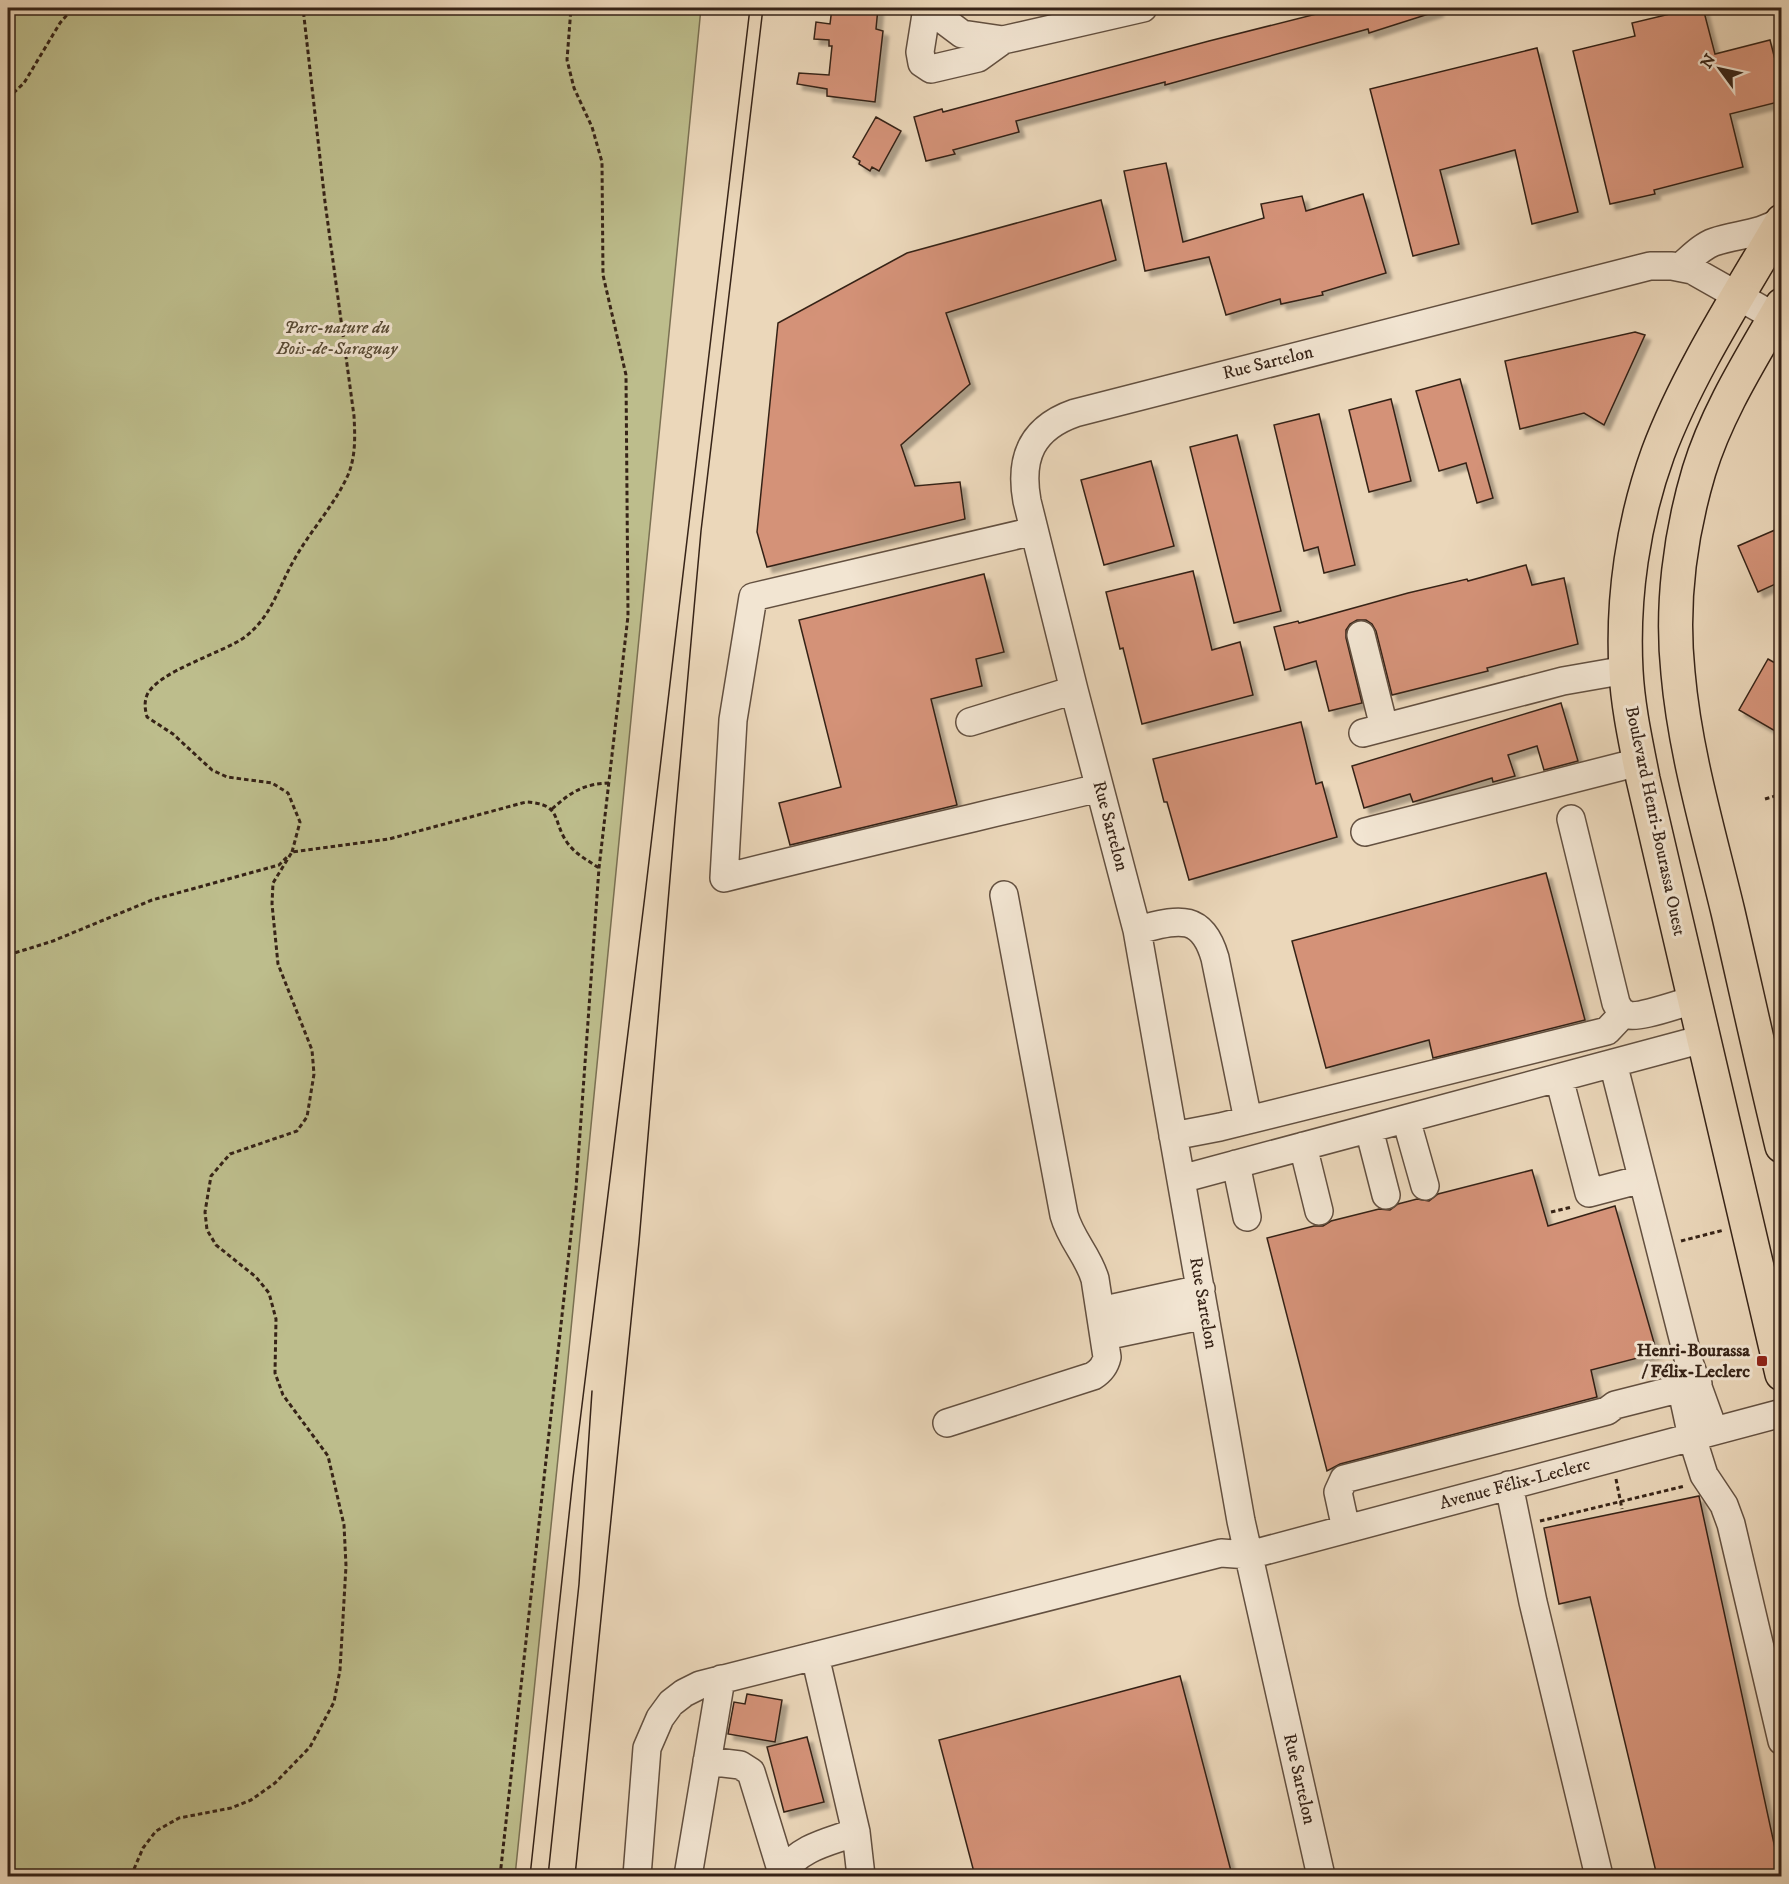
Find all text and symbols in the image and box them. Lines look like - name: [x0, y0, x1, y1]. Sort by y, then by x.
- north arrow: [1690, 39, 1750, 99]
- text: N: [1696, 50, 1720, 72]
- park label: Parc-nature du Bois-de-Saraguay: [276, 317, 398, 360]
- street label: Rue Sartelon: [1220, 341, 1316, 385]
- street label: Boulevard Henri-Bourassa Ouest: [1620, 704, 1690, 938]
- street label: Rue Sartelon: [1087, 778, 1133, 874]
- street label: Rue Sartelon: [1184, 1256, 1222, 1351]
- place label: Henri-Bourassa / Félix-Leclerc: [1637, 1340, 1750, 1383]
- marker: Henri-Bourassa / Félix-Leclerc: [1755, 1354, 1769, 1368]
- street label: Avenue Félix-Leclerc: [1437, 1453, 1593, 1515]
- street label: Rue Sartelon: [1278, 1731, 1320, 1827]

